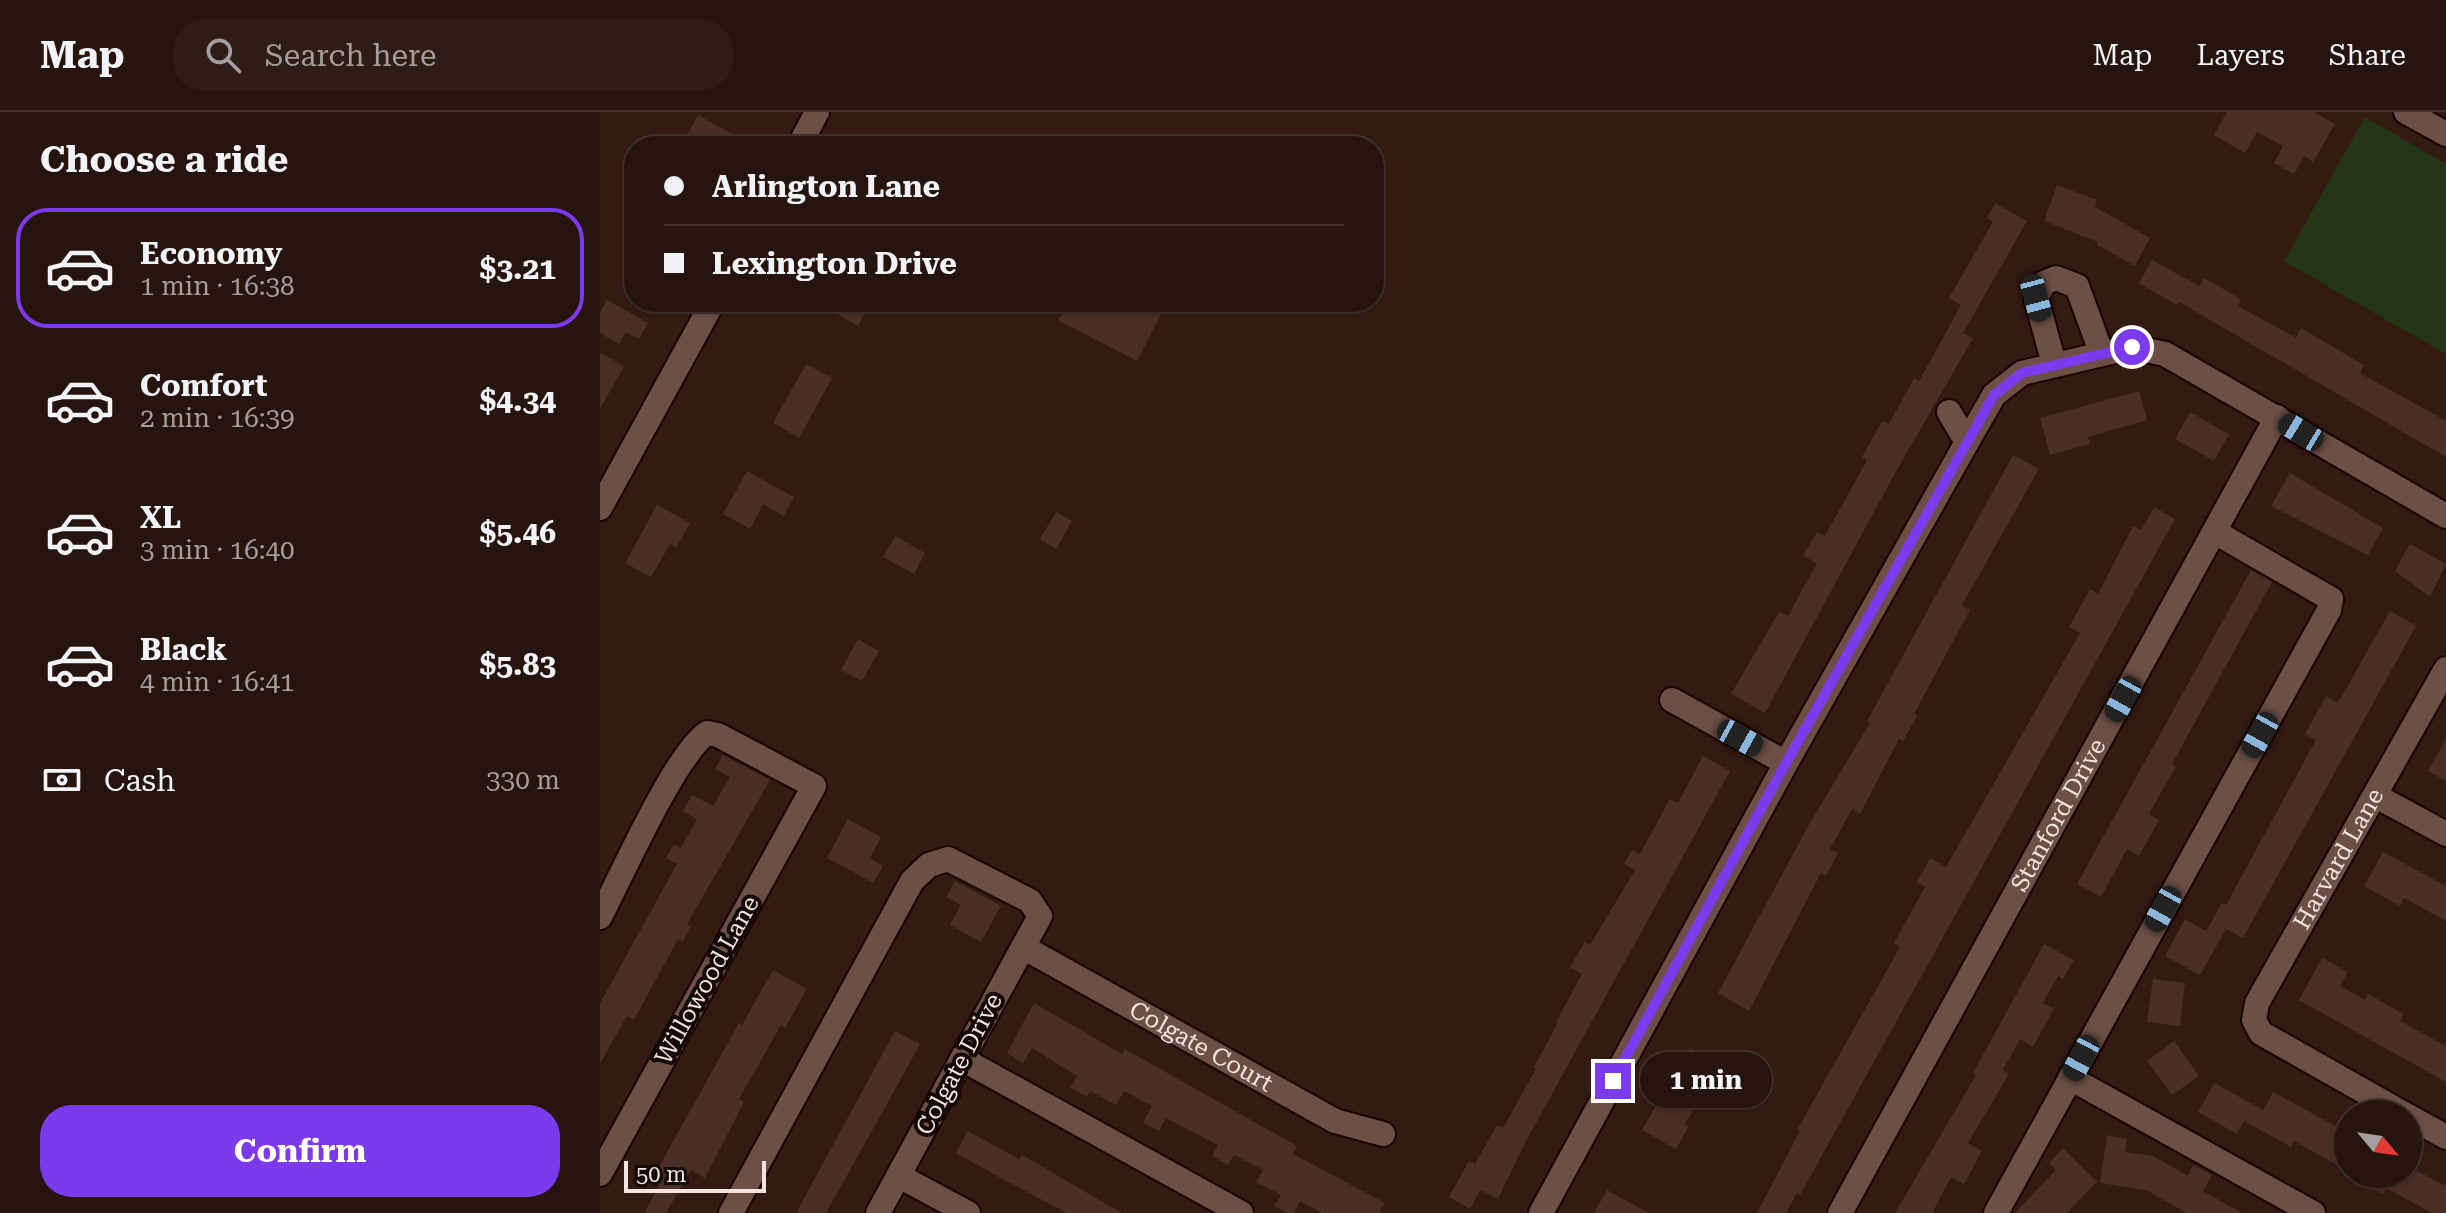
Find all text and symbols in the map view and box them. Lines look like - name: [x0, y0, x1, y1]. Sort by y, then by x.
- search box: [173, 19, 733, 91]
- text: Map: [40, 33, 125, 77]
- icon: search: [201, 33, 245, 77]
- text: Search here: [265, 38, 437, 73]
- text: Map: [2093, 39, 2152, 72]
- text: Layers: [2196, 39, 2285, 72]
- text: Share: [2329, 39, 2406, 72]
- text: Choose a ride: [40, 139, 288, 181]
- text: Arlington Lane: [712, 169, 940, 204]
- icon: car: [44, 232, 116, 304]
- text: Economy: [140, 236, 282, 271]
- text: Lexington Drive: [712, 246, 957, 281]
- text: $3.21: [479, 251, 556, 286]
- text: 1 min · 16:38: [140, 271, 295, 301]
- car: [2018, 272, 2054, 324]
- route start: [2114, 329, 2150, 365]
- icon: car: [44, 364, 116, 436]
- text: Comfort: [140, 368, 267, 403]
- text: $4.34: [479, 383, 556, 418]
- text: 2 min · 16:39: [140, 403, 295, 433]
- car: [2274, 409, 2328, 455]
- icon: car: [44, 496, 116, 568]
- text: XL: [140, 500, 181, 535]
- text: $5.46: [479, 515, 556, 550]
- text: 3 min · 16:40: [140, 535, 295, 565]
- icon: car: [44, 628, 116, 700]
- text: Black: [140, 632, 227, 667]
- text: $5.83: [479, 647, 556, 682]
- text: 4 min · 16:41: [140, 667, 295, 697]
- car: [2101, 672, 2145, 726]
- car: [2238, 708, 2282, 762]
- car: [1713, 716, 1767, 760]
- street label: Stanford Drive: [2005, 734, 2112, 896]
- icon: cash: [40, 758, 84, 802]
- text: Cash: [104, 763, 175, 798]
- text: 330 m: [486, 765, 560, 795]
- street label: Harvard Lane: [2288, 783, 2390, 934]
- car: [2141, 882, 2185, 936]
- street label: Willowood Lane: [649, 891, 765, 1069]
- street label: Colgate Drive: [910, 988, 1008, 1140]
- street label: Colgate Court: [1125, 995, 1278, 1098]
- car: [2059, 1031, 2103, 1085]
- callout: 1 min: [1641, 1053, 1773, 1109]
- route end: [1595, 1063, 1631, 1099]
- text: 1 min: [1670, 1065, 1742, 1095]
- north arrow: [2334, 1100, 2422, 1188]
- map controls: [2334, 1100, 2422, 1188]
- button: Confirm: [40, 1105, 560, 1197]
- scale bar: [624, 1157, 766, 1193]
- text: 50 m: [636, 1162, 686, 1187]

